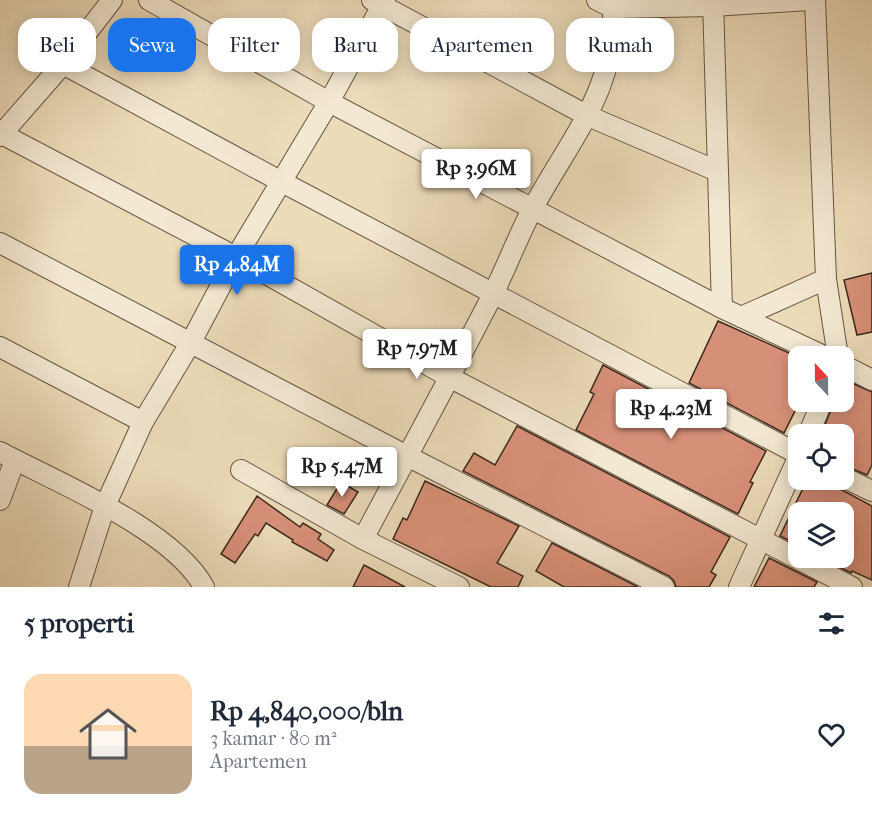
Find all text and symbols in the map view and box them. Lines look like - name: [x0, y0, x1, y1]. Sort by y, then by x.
- chip: Beli: [18, 18, 96, 72]
- chip: Sewa: [108, 18, 196, 72]
- chip: Filter: [208, 18, 300, 72]
- chip: Baru: [312, 18, 398, 72]
- chip: Apartemen: [410, 18, 554, 72]
- chip: Rumah: [566, 18, 674, 72]
- pin: Rp 3.96M: [414, 149, 538, 200]
- text: Rp 3.96M: [435, 157, 517, 180]
- pin: Rp 4.84M: [175, 245, 299, 296]
- text: Rp 4.84M: [194, 253, 280, 276]
- pin: Rp 7.97M: [355, 329, 479, 380]
- text: Rp 7.97M: [377, 337, 457, 360]
- north arrow: [788, 346, 854, 412]
- map controls: [788, 346, 854, 568]
- pin: Rp 4.23M: [609, 389, 733, 440]
- text: Rp 4.23M: [630, 397, 712, 420]
- button: locate: [788, 424, 854, 490]
- pin: Rp 5.47M: [280, 447, 404, 498]
- text: Rp 5.47M: [301, 455, 383, 478]
- button: layers: [788, 502, 854, 568]
- icon: filters: [815, 607, 848, 640]
- text: 5 properti: [24, 608, 134, 639]
- text: Rp 4,840,000/bln: [210, 696, 403, 727]
- icon: home: [72, 698, 144, 770]
- icon: heart: [815, 718, 848, 751]
- text: 3 kamar · 80 m²: [210, 727, 337, 750]
- text: Apartemen: [210, 750, 307, 773]

